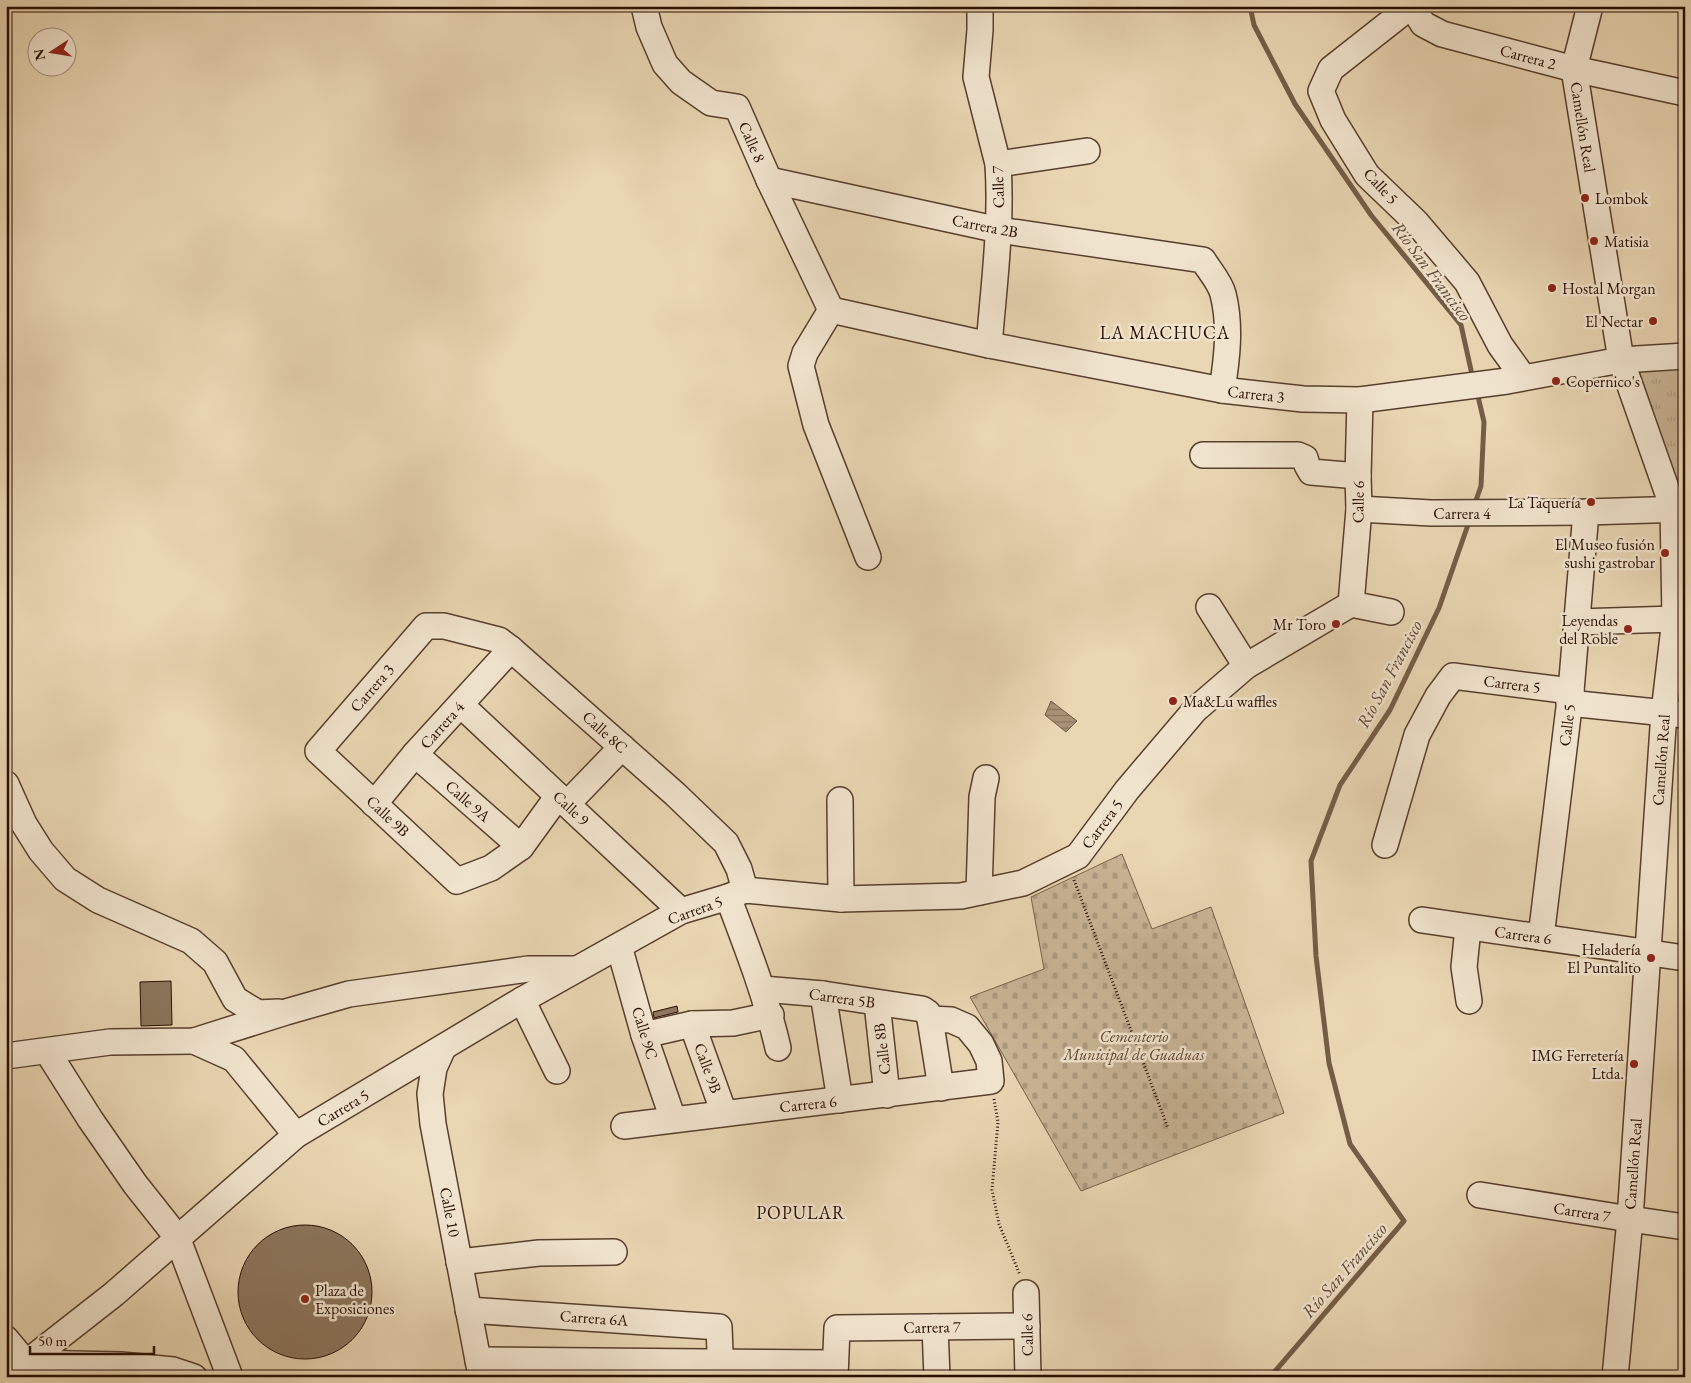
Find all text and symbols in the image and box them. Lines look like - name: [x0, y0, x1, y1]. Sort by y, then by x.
- north arrow: [28, 28, 78, 78]
- street label: Carrera 2: [1498, 39, 1559, 75]
- text: N: [29, 47, 49, 62]
- street label: Camellón Real: [1565, 80, 1601, 174]
- street label: Calle 8: [734, 118, 770, 166]
- street label: Calle 5: [1359, 163, 1403, 209]
- street label: Calle 7: [987, 165, 1009, 209]
- place label: Lombok: [1595, 188, 1649, 209]
- marker: Lombok: [1579, 192, 1591, 204]
- street label: Carrera 2B: [950, 209, 1020, 243]
- water label: Río San Francisco: [1387, 217, 1477, 326]
- place label: Matisia: [1604, 231, 1650, 252]
- marker: Matisia: [1588, 235, 1600, 247]
- place label: Hostal Morgan: [1562, 278, 1656, 299]
- marker: Hostal Morgan: [1546, 282, 1558, 294]
- place label: El Nectar: [1585, 311, 1644, 332]
- marker: El Nectar: [1647, 315, 1659, 327]
- district label: LA MACHUCA: [1100, 321, 1230, 344]
- place label: Copernico's: [1566, 371, 1640, 392]
- marker: Copernico's: [1550, 375, 1562, 387]
- street label: Carrera 3: [1226, 381, 1286, 407]
- street label: Calle 6: [1347, 480, 1369, 523]
- place label: La Taquería: [1508, 492, 1582, 513]
- marker: La Taquería: [1585, 496, 1597, 508]
- street label: Carrera 4: [1433, 503, 1491, 524]
- place label: El Museo fusión sushi gastrobar: [1555, 534, 1656, 573]
- marker: El Museo fusión sushi gastrobar: [1659, 547, 1671, 559]
- place label: Leyendas del Roble: [1559, 610, 1618, 649]
- place label: Mr Toro: [1273, 614, 1326, 635]
- water label: Río San Francisco: [1351, 616, 1427, 732]
- marker: Mr Toro: [1330, 618, 1342, 630]
- marker: Leyendas del Roble: [1622, 623, 1634, 635]
- street label: Carrera 3: [345, 659, 399, 717]
- street label: Carrera 5: [1482, 670, 1542, 698]
- place label: Ma&Lu waffles: [1183, 691, 1277, 712]
- marker: Ma&Lu waffles: [1167, 695, 1179, 707]
- street label: Carrera 4: [415, 696, 469, 753]
- street label: Calle 5: [1554, 703, 1580, 747]
- street label: Calle 8C: [578, 706, 632, 758]
- street label: Camellón Real: [1647, 713, 1675, 806]
- street label: Calle 9A: [441, 775, 496, 827]
- street label: Calle 9: [548, 786, 594, 830]
- street label: Calle 9B: [362, 791, 414, 841]
- street label: Carrera 5: [1076, 795, 1128, 853]
- street label: Carrera 5: [664, 890, 726, 930]
- street label: Carrera 6: [1493, 921, 1553, 949]
- place label: Heladería El Puntalito: [1567, 939, 1642, 978]
- marker: Heladería El Puntalito: [1645, 952, 1657, 964]
- street label: Carrera 5B: [808, 983, 876, 1013]
- street label: Calle 9C: [627, 1004, 663, 1062]
- street label: Calle 8B: [868, 1022, 896, 1076]
- park label: Cementerio Municipal de Guaduas: [1063, 1026, 1205, 1065]
- street label: Calle 9B: [689, 1040, 727, 1096]
- place label: IMG Ferretería Ltda.: [1531, 1045, 1625, 1084]
- marker: IMG Ferretería Ltda.: [1628, 1058, 1640, 1070]
- street label: Carrera 5: [313, 1084, 373, 1132]
- street label: Carrera 6: [778, 1091, 838, 1117]
- street label: Camellón Real: [1619, 1117, 1647, 1210]
- street label: Calle 10: [435, 1185, 465, 1239]
- street label: Carrera 7: [1552, 1197, 1612, 1227]
- district label: POPULAR: [756, 1201, 846, 1224]
- water label: Río San Francisco: [1296, 1217, 1392, 1322]
- place label: Plaza de Exposiciones: [315, 1280, 394, 1319]
- marker: Plaza de Exposiciones: [299, 1293, 311, 1305]
- street label: Carrera 6A: [559, 1305, 630, 1331]
- street label: Calle 6: [1016, 1313, 1038, 1356]
- street label: Carrera 7: [903, 1316, 961, 1338]
- scale bar: [30, 1323, 154, 1355]
- text: 50 m: [38, 1331, 67, 1350]

